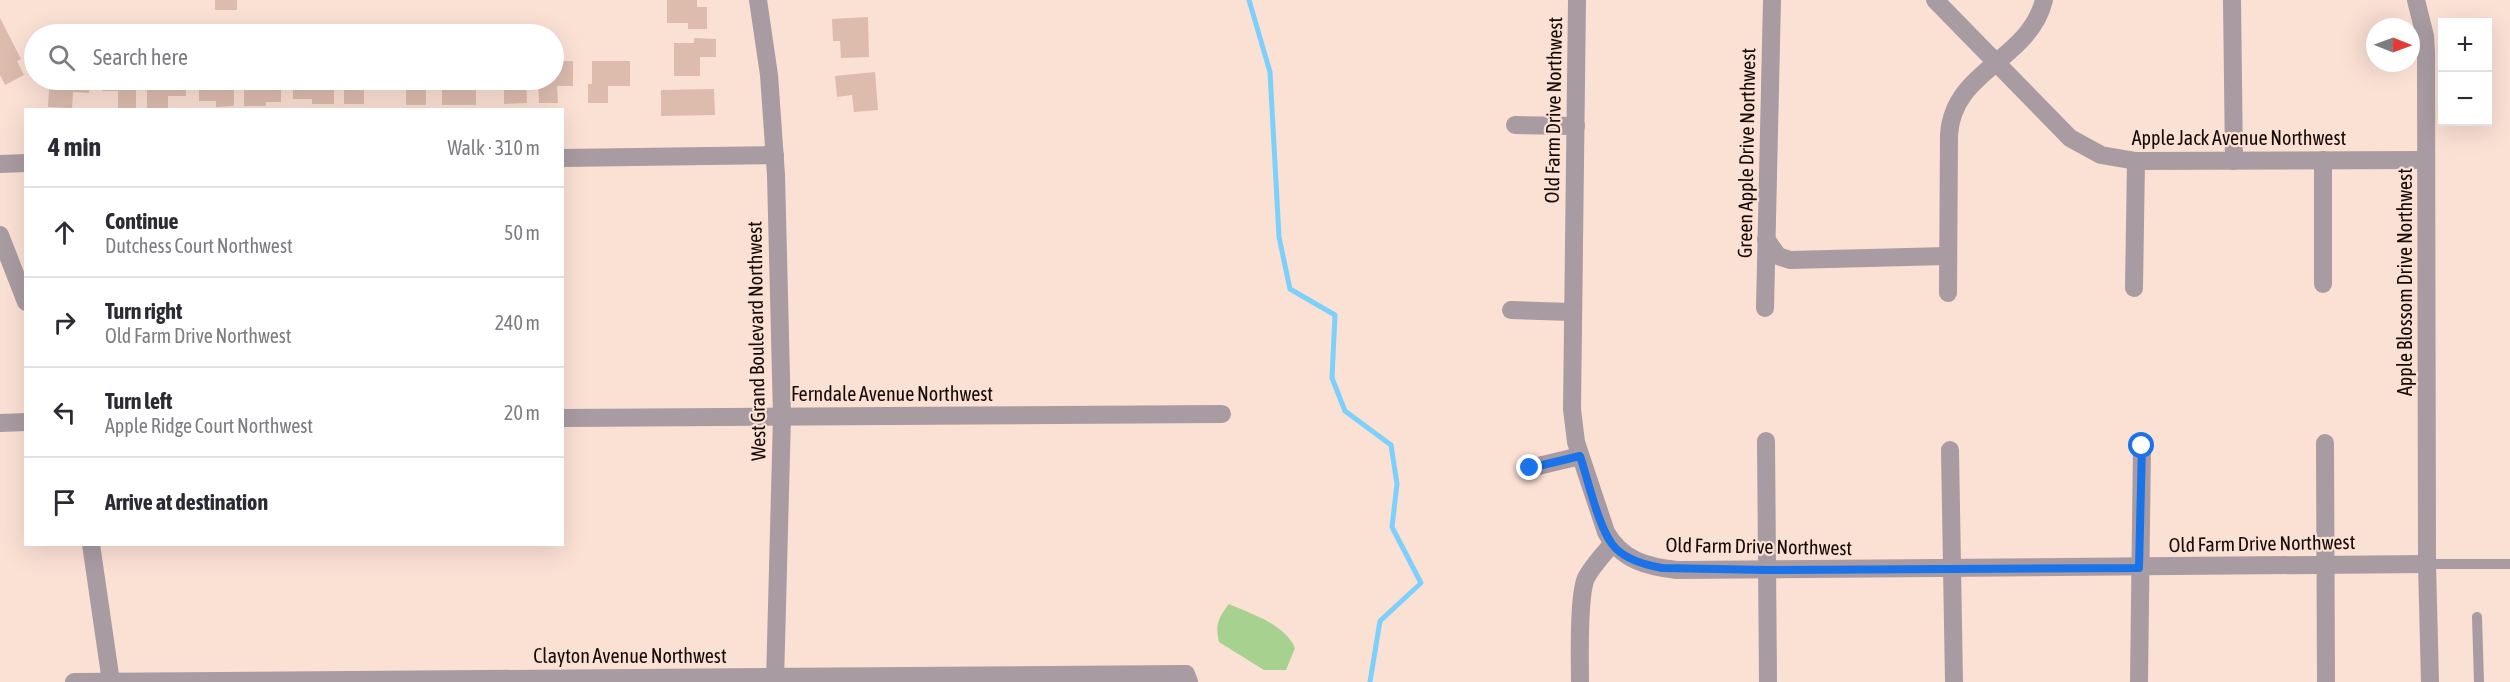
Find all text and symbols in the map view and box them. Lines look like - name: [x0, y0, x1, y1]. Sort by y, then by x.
- street label: Old Farm Drive Northwest: [1540, 16, 1566, 203]
- north arrow: [2366, 18, 2420, 72]
- map controls: [2438, 18, 2492, 126]
- button: +: [2438, 18, 2492, 72]
- search box: [24, 24, 564, 90]
- icon: search: [45, 41, 78, 74]
- text: Search here: [93, 44, 188, 70]
- street label: Green Apple Drive Northwest: [1733, 47, 1759, 258]
- button: −: [2438, 72, 2492, 126]
- street label: Apple Jack Avenue Northwest: [2132, 126, 2346, 149]
- text: 4 min: [48, 132, 101, 162]
- text: Walk · 310 m: [448, 136, 540, 159]
- street label: Apple Blossom Drive Northwest: [2393, 168, 2416, 396]
- text: Continue: [105, 208, 179, 234]
- icon: ahead: [48, 216, 81, 249]
- text: 50 m: [504, 221, 540, 244]
- street label: West Grand Boulevard Northwest: [742, 221, 770, 461]
- text: Dutchess Court Northwest: [105, 234, 293, 257]
- text: Turn right: [105, 298, 182, 324]
- icon: right: [48, 306, 81, 339]
- text: 240 m: [495, 311, 540, 334]
- text: Old Farm Drive Northwest: [105, 324, 292, 347]
- street label: Ferndale Avenue Northwest: [791, 382, 993, 405]
- text: Turn left: [105, 388, 172, 414]
- icon: left: [48, 396, 81, 429]
- text: 20 m: [504, 401, 540, 424]
- text: Apple Ridge Court Northwest: [105, 414, 313, 437]
- route start: [2128, 432, 2154, 458]
- route end: [1516, 454, 1542, 480]
- icon: arrive: [48, 486, 81, 519]
- text: Arrive at destination: [105, 489, 268, 515]
- street label: Old Farm Drive Northwest: [2169, 530, 2356, 556]
- street label: Old Farm Drive Northwest: [1666, 533, 1853, 559]
- street label: Clayton Avenue Northwest: [533, 644, 727, 667]

